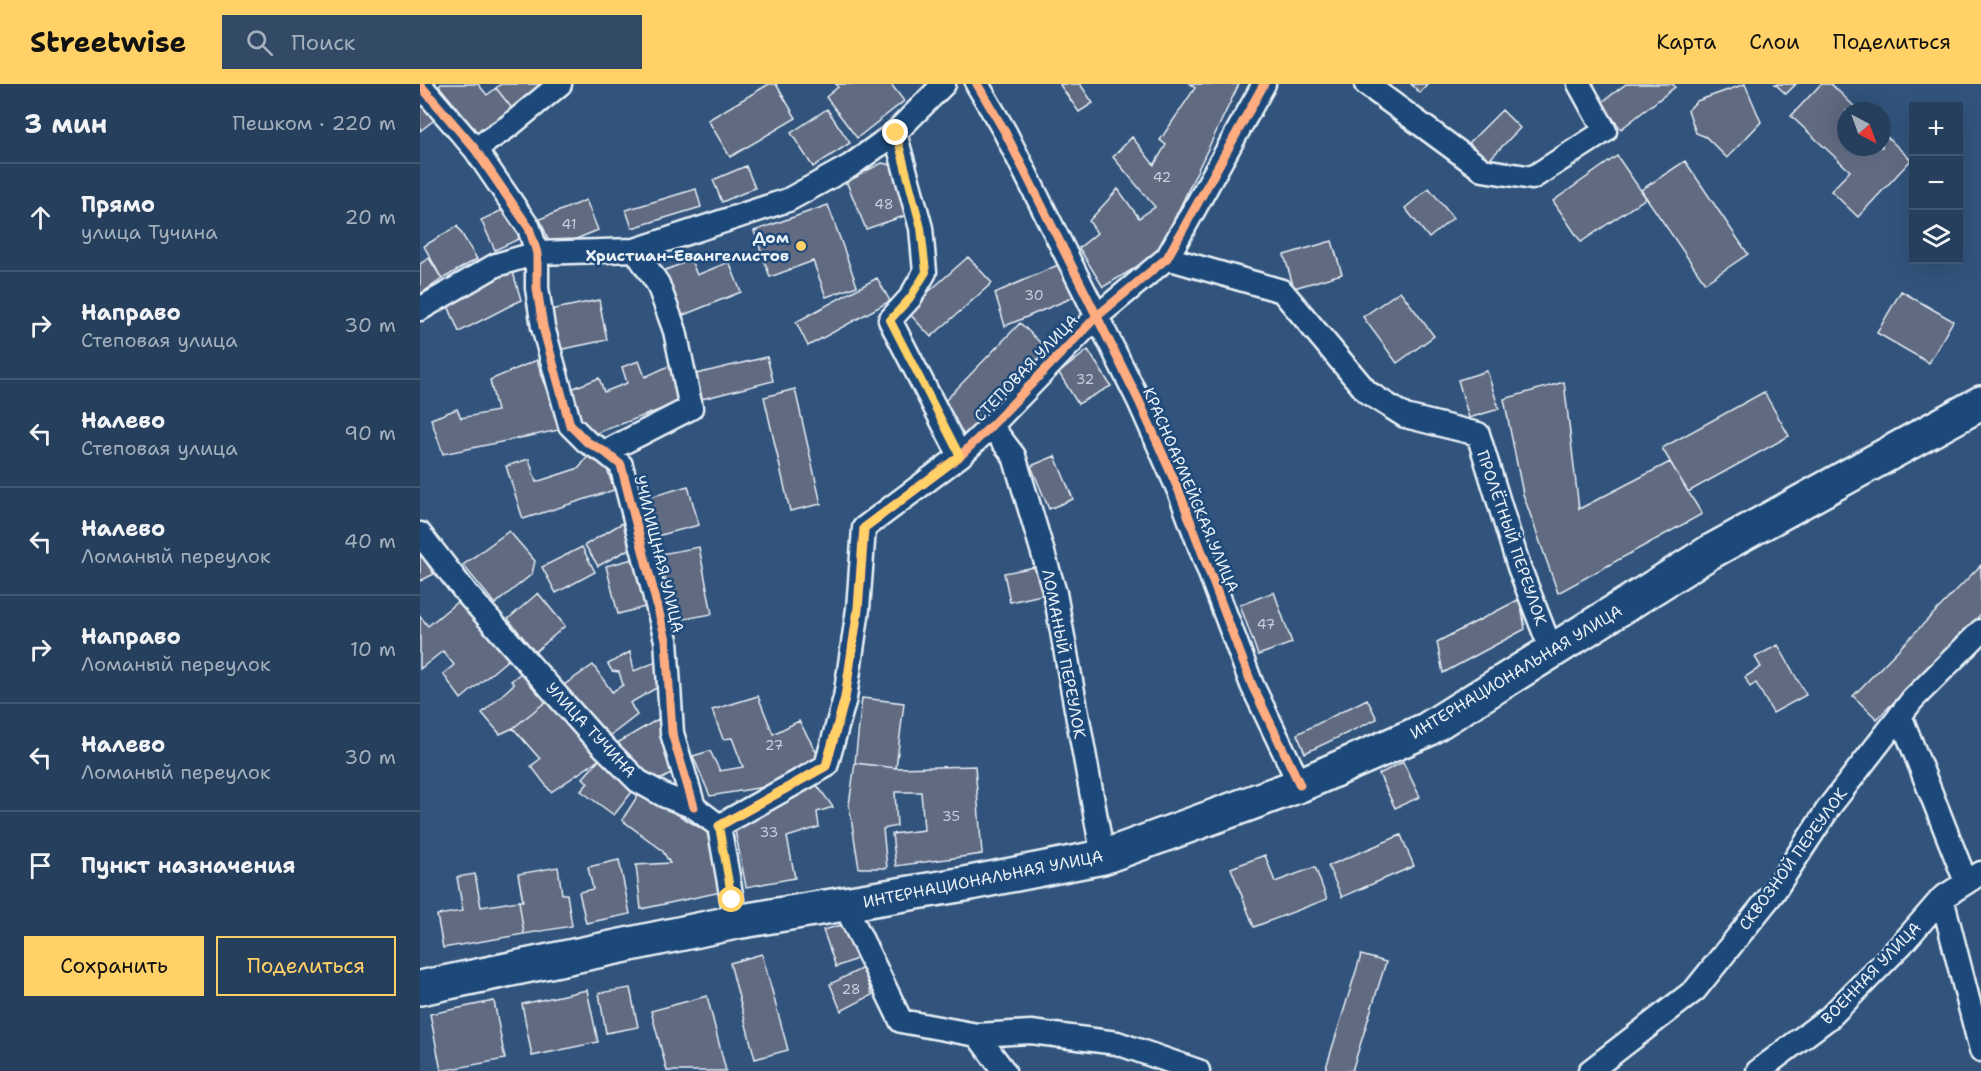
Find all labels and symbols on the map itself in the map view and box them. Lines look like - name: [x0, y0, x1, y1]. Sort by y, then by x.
- north arrow: [1837, 102, 1891, 156]
- route end: [882, 119, 908, 145]
- house number: 42: [1153, 168, 1171, 186]
- house number: 48: [874, 195, 894, 213]
- house number: 41: [562, 215, 576, 233]
- place label: Дом Христиан-Евангелистов: [586, 227, 790, 266]
- marker: Дом Христиан-Евангелистов: [794, 239, 808, 253]
- house number: 30: [1024, 286, 1044, 304]
- street label: СТЕПОВАЯ УЛИЦА: [969, 310, 1083, 426]
- house number: 32: [1076, 370, 1094, 388]
- street label: КРАСНОАРМЕЙСКАЯ УЛИЦА: [1138, 384, 1244, 596]
- street label: ПРОЛЁТНЫЙ ПЕРЕУЛОК: [1472, 448, 1552, 629]
- street label: УЧИЛИЩНАЯ УЛИЦА: [629, 473, 689, 635]
- street label: ЛОМАНЫЙ ПЕРЕУЛОК: [1037, 567, 1091, 741]
- street label: ИНТЕРНАЦИОНАЛЬНАЯ УЛИЦА: [1406, 600, 1626, 744]
- house number: 47: [1257, 615, 1275, 633]
- street label: УЛИЦА ТУЧИНА: [541, 678, 641, 782]
- house number: 27: [765, 736, 783, 754]
- street label: СКВОЗНОЙ ПЕРЕУЛОК: [1734, 783, 1852, 935]
- house number: 35: [942, 807, 960, 825]
- house number: 33: [760, 823, 778, 841]
- street label: ИНТЕРНАЦИОНАЛЬНАЯ УЛИЦА: [861, 845, 1105, 913]
- route start: [718, 886, 744, 912]
- street label: ВОЕННАЯ УЛИЦА: [1817, 917, 1925, 1029]
- house number: 28: [841, 980, 861, 998]

